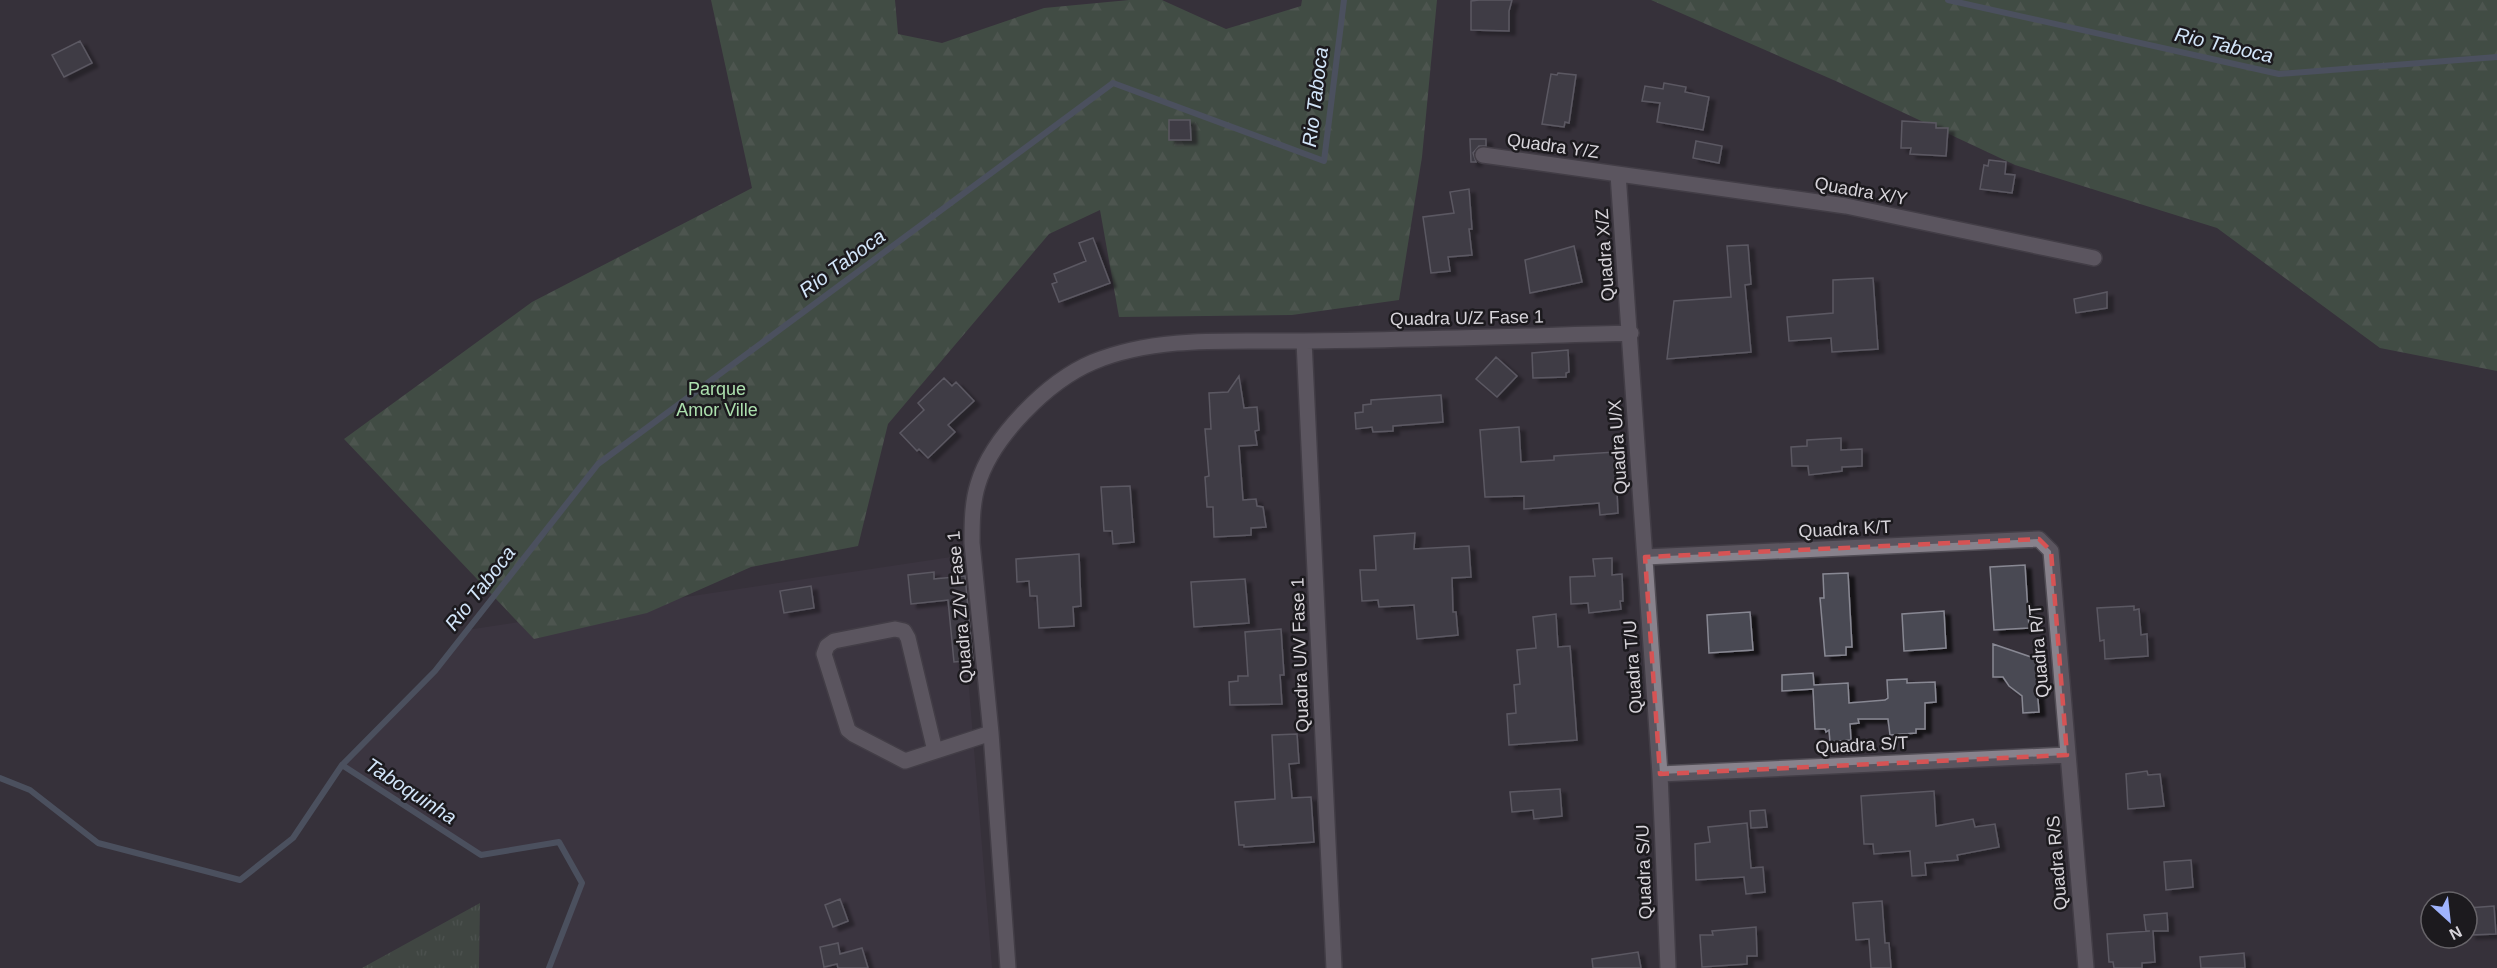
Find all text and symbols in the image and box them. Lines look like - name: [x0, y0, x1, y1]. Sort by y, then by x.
- water label: Rio Taboca: [2173, 23, 2275, 67]
- water label: Rio Taboca: [1298, 46, 1332, 148]
- street label: Quadra Y/Z: [1506, 130, 1600, 162]
- street label: Quadra X/Y: [1813, 173, 1909, 209]
- street label: Quadra X/Z: [1592, 208, 1618, 302]
- water label: Rio Taboca: [795, 225, 889, 301]
- street label: Quadra U/Z Fase 1: [1390, 307, 1544, 329]
- park label: Parque Amor Ville: [676, 379, 758, 420]
- street label: Quadra U/X: [1605, 399, 1631, 495]
- street label: Quadra K/T: [1798, 517, 1892, 541]
- street label: Quadra Z/V Fase 1: [943, 530, 977, 684]
- water label: Rio Taboca: [440, 542, 520, 634]
- street label: Quadra U/V Fase 1: [1287, 577, 1313, 733]
- street label: Quadra R/T: [2025, 603, 2053, 699]
- street label: Quadra T/U: [1620, 620, 1646, 714]
- street label: Quadra S/T: [1815, 733, 1909, 757]
- water label: Taboquinha: [361, 754, 461, 828]
- street label: Quadra R/S: [2043, 815, 2071, 911]
- street label: Quadra S/U: [1632, 824, 1656, 920]
- north arrow: [2419, 890, 2479, 950]
- text: N: [2447, 923, 2465, 943]

